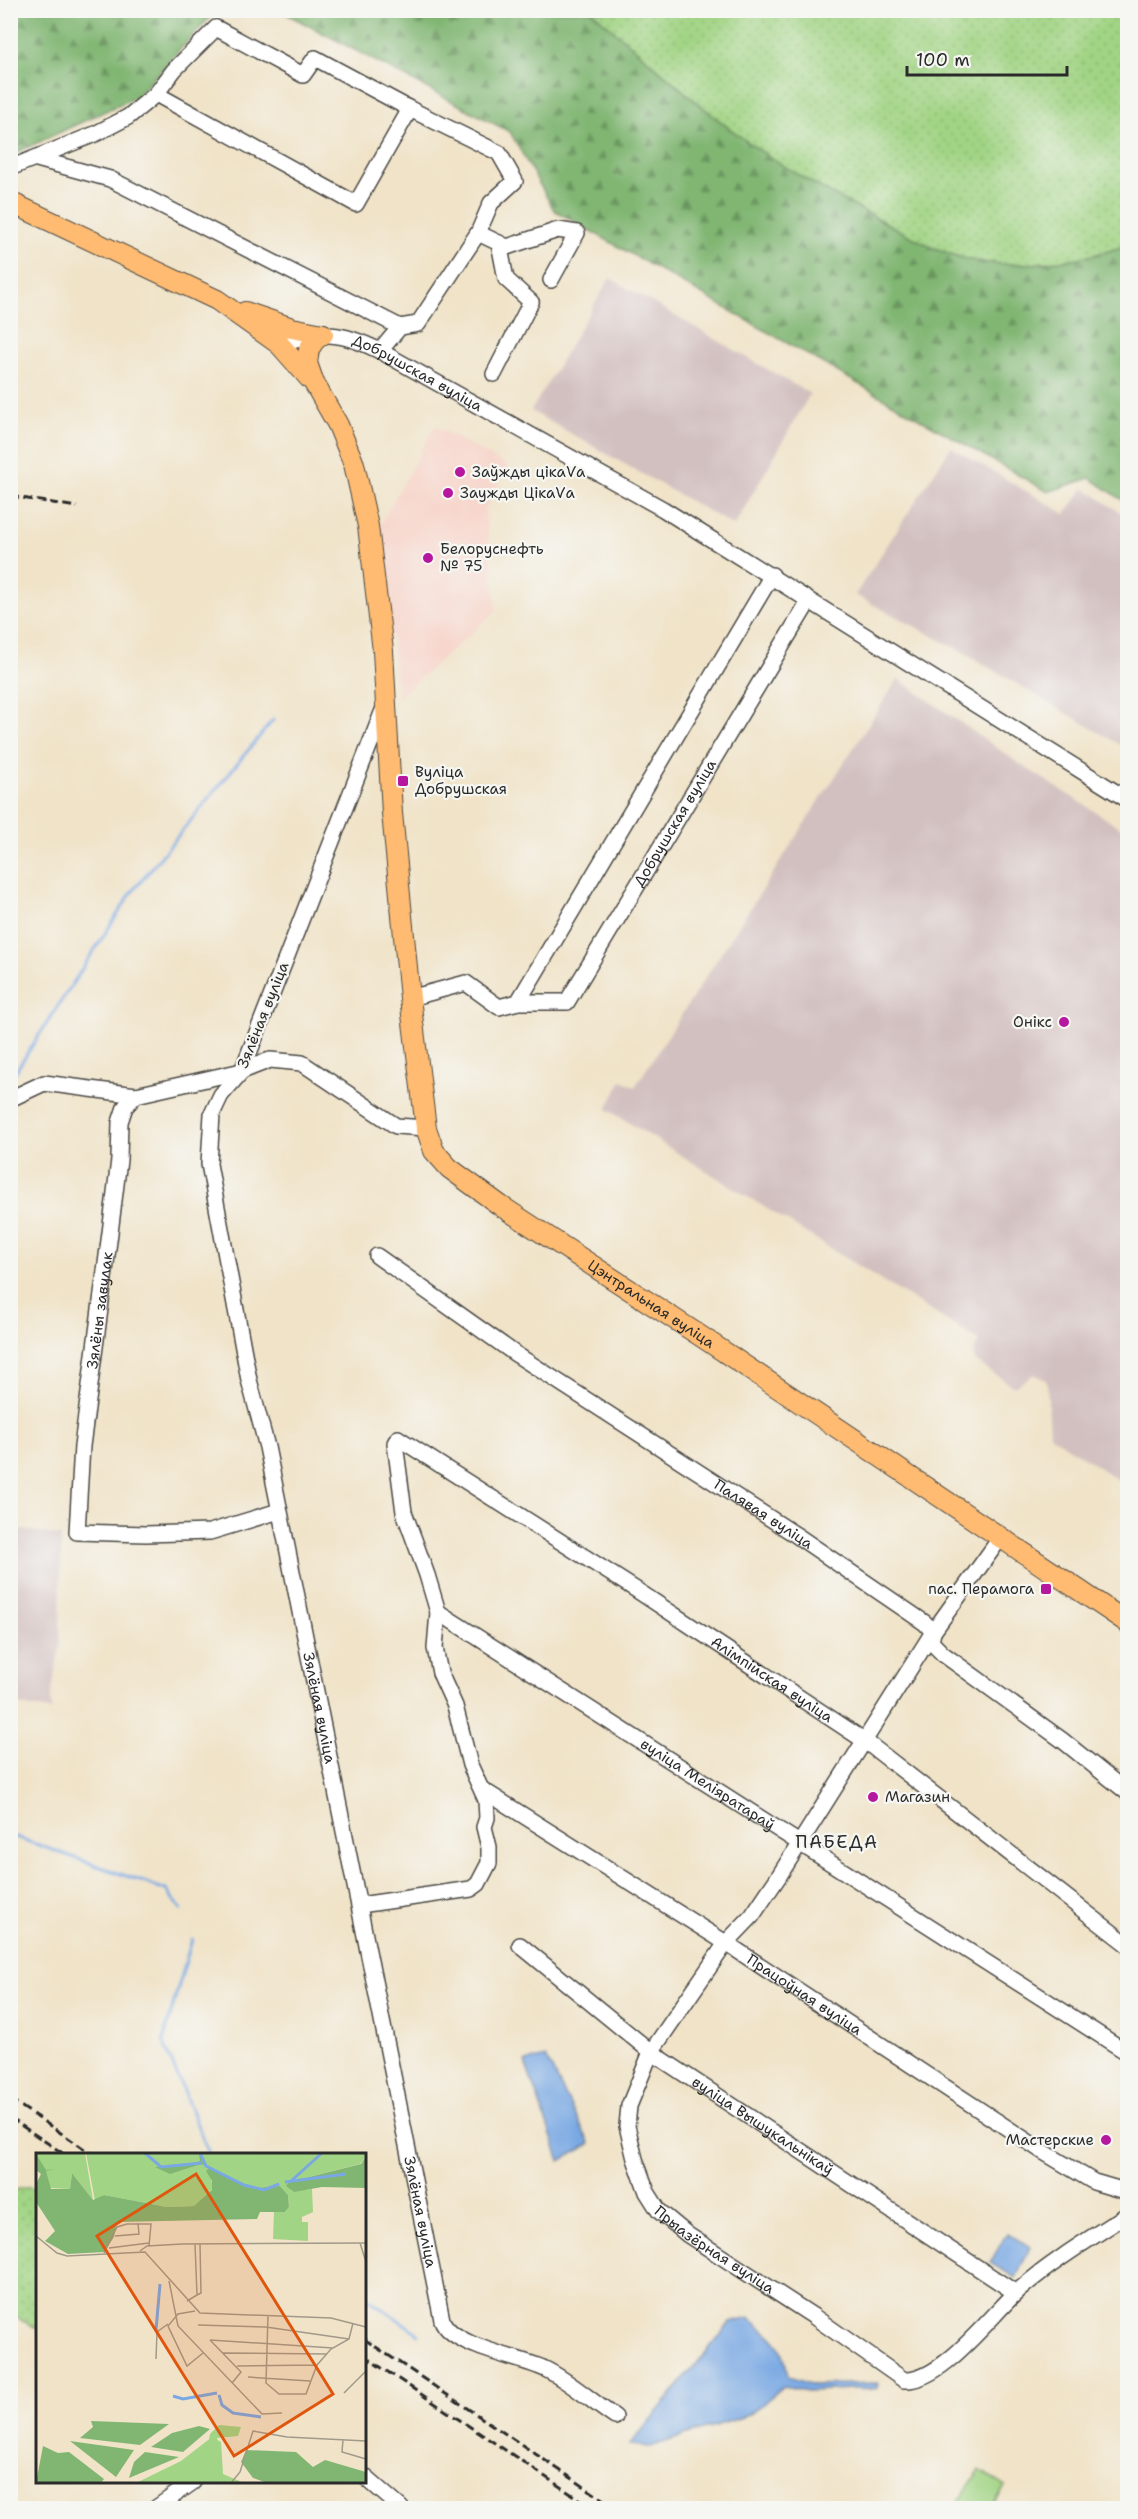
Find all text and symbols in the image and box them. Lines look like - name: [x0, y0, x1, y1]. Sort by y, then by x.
- scale bar: [907, 39, 1068, 77]
- text: 100 m: [916, 48, 970, 72]
- street label: Добрушская вуліца: [349, 330, 486, 416]
- place label: Заўжды цікаVа: [472, 462, 586, 482]
- marker: Заўжды цікаVа: [453, 465, 467, 479]
- place label: Заужды ЦікаVа: [460, 483, 575, 503]
- marker: Заужды ЦікаVа: [441, 486, 455, 500]
- place label: Белоруснефть № 75: [440, 539, 544, 576]
- marker: Белоруснефть № 75: [421, 551, 435, 565]
- street label: Добрушская вуліца: [629, 755, 721, 890]
- place label: Вуліца Добрушская: [415, 762, 507, 799]
- marker: Вуліца Добрушская: [396, 774, 410, 788]
- street label: Зялёная вуліца: [233, 958, 294, 1071]
- place label: Онікс: [1013, 1012, 1052, 1032]
- marker: Онікс: [1057, 1015, 1071, 1029]
- street label: Зялёны завулак: [82, 1251, 117, 1370]
- street label: Цэнтральная вуліца: [584, 1255, 719, 1353]
- street label: Палявая вуліца: [710, 1475, 818, 1554]
- place label: пас. Перамога: [928, 1579, 1035, 1599]
- marker: пас. Перамога: [1039, 1582, 1053, 1596]
- street label: Алімпійская вуліца: [707, 1632, 837, 1727]
- street label: Зялёная вуліца: [298, 1651, 340, 1766]
- street label: вуліца Меліяратараў: [636, 1734, 779, 1835]
- place label: Магазин: [885, 1787, 950, 1807]
- marker: Магазин: [866, 1790, 880, 1804]
- district label: ПАБЕДА: [796, 1830, 878, 1854]
- street label: Працоўная вуліца: [743, 1949, 866, 2040]
- street label: вуліца Вышукальнікаў: [688, 2072, 837, 2180]
- place label: Мастерские: [1006, 2130, 1094, 2150]
- marker: Мастерские: [1099, 2133, 1113, 2147]
- inset map: [36, 2153, 366, 2483]
- street label: Зялёная вуліца: [399, 2155, 441, 2270]
- street label: Прыазёрная вуліца: [650, 2201, 779, 2299]

